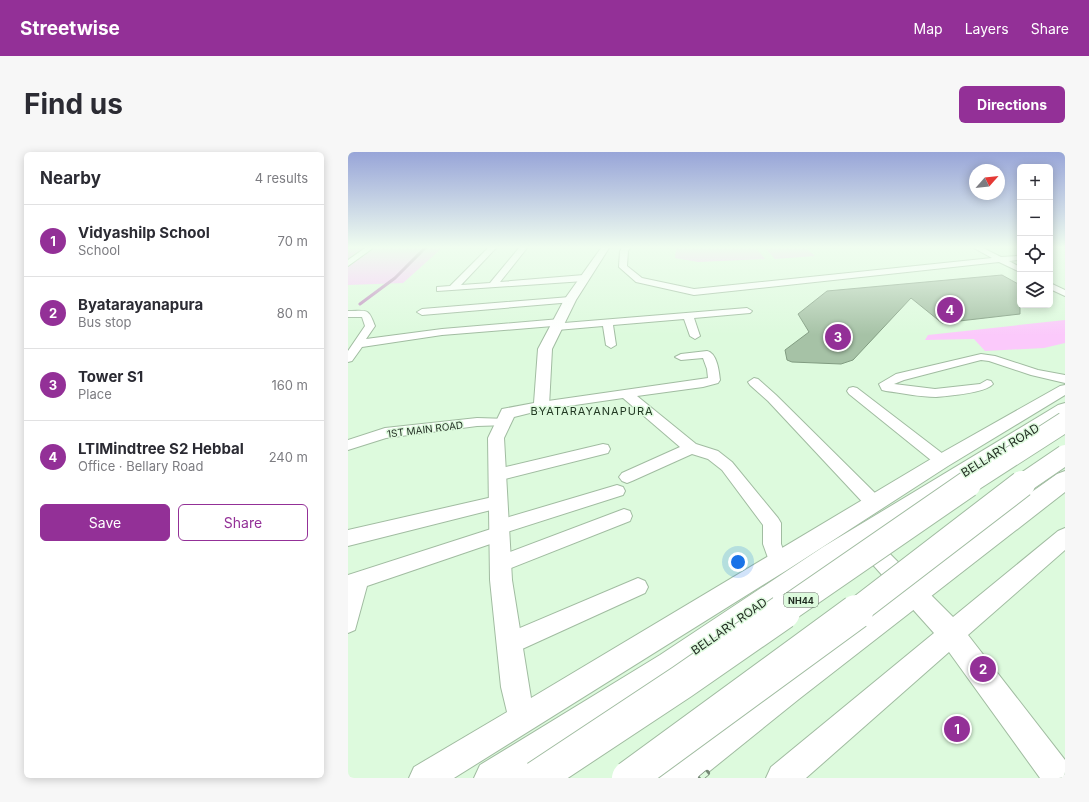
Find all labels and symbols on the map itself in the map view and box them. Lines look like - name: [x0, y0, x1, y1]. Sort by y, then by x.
- north arrow: [969, 164, 1005, 200]
- pin: 4: [937, 295, 963, 325]
- pin: 3: [825, 322, 851, 352]
- district label: BYATARAYANAPURA: [530, 404, 654, 418]
- street label: 1ST MAIN ROAD: [386, 418, 464, 440]
- street label: BELLARY ROAD: [958, 420, 1042, 480]
- your location: [728, 552, 748, 572]
- road number: NH44: [784, 593, 818, 607]
- street label: BELLARY ROAD: [688, 594, 770, 658]
- pin: 2: [970, 654, 996, 684]
- pin: 1: [944, 714, 970, 744]

